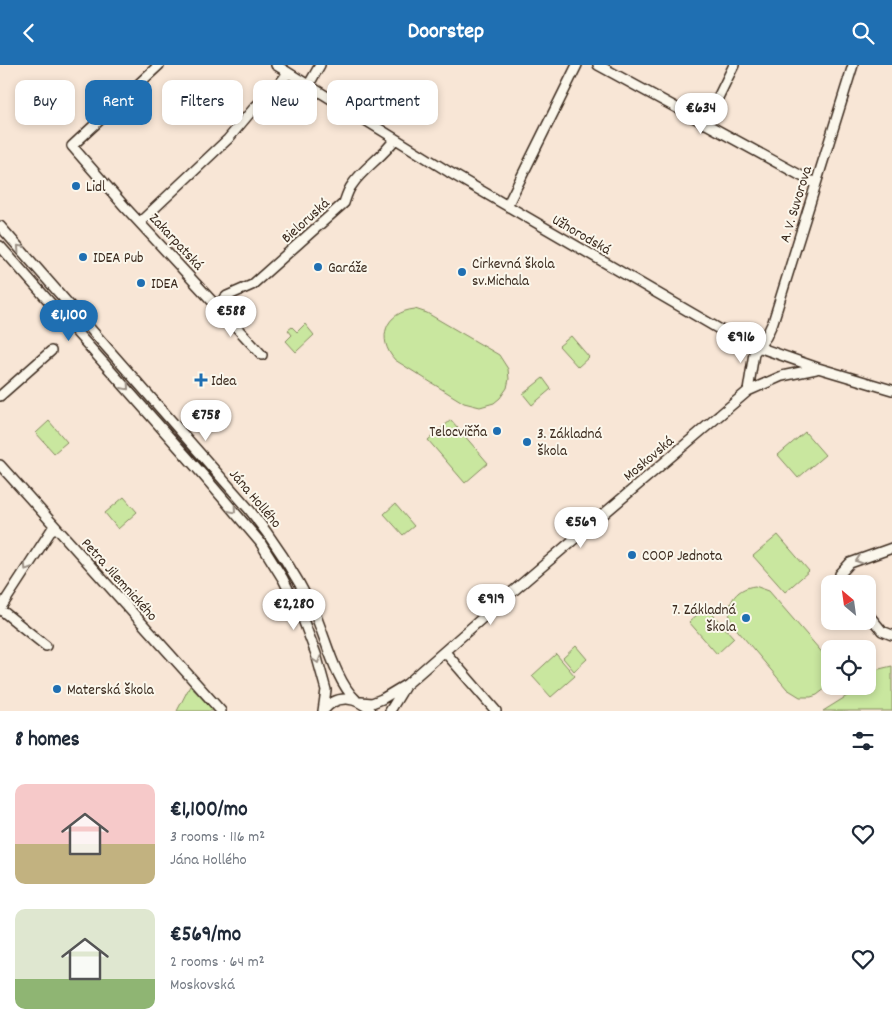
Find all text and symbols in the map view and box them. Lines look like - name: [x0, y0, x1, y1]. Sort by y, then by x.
- text: Doorstep: [408, 17, 484, 48]
- icon: back: [15, 19, 43, 47]
- icon: search: [849, 19, 877, 47]
- chip: Buy: [15, 80, 75, 125]
- chip: Rent: [85, 80, 152, 125]
- chip: Filters: [162, 80, 243, 125]
- chip: New: [253, 80, 317, 125]
- chip: Apartment: [327, 80, 438, 125]
- pin: €634: [671, 93, 731, 135]
- text: €634: [686, 97, 716, 120]
- street label: A. V. Suvorova: [775, 163, 819, 245]
- place label: Lidl: [86, 177, 106, 199]
- marker: Lidl: [70, 180, 82, 192]
- street label: Bieloruská: [277, 193, 336, 249]
- street label: Zakarpatská: [143, 209, 208, 277]
- street label: Užhorodská: [547, 210, 615, 262]
- one-way arrow: [17, 245, 26, 254]
- place label: IDEA Pub: [93, 248, 144, 270]
- marker: IDEA Pub: [77, 251, 89, 263]
- place label: Cirkevná škola sv.Michala: [472, 254, 555, 293]
- place label: Garáže: [328, 258, 368, 280]
- marker: Garáže: [312, 261, 324, 273]
- marker: Cirkevná škola sv.Michala: [456, 266, 468, 278]
- place label: IDEA: [151, 274, 178, 296]
- marker: IDEA: [135, 277, 147, 289]
- pin: €588: [201, 295, 261, 338]
- pin: €1,100: [28, 299, 110, 342]
- text: €588: [216, 300, 246, 323]
- text: €1,100: [51, 304, 87, 327]
- pin: €916: [711, 321, 771, 364]
- text: €916: [727, 326, 755, 349]
- place label: Idea: [211, 371, 237, 393]
- marker: Idea: [195, 374, 207, 386]
- one-way arrow: [120, 382, 129, 391]
- pin: €758: [176, 399, 236, 442]
- text: €758: [192, 404, 220, 427]
- place label: Telocvičňa: [429, 422, 488, 444]
- place label: 3. Základná škola: [537, 424, 602, 463]
- marker: Telocvičňa: [491, 425, 503, 437]
- street label: Moskovská: [619, 431, 680, 488]
- marker: 3. Základná škola: [521, 436, 533, 448]
- street label: Jána Hollého: [223, 465, 286, 534]
- one-way arrow: [227, 504, 236, 513]
- pin: €569: [551, 507, 611, 549]
- text: €569: [565, 511, 597, 534]
- street label: Petra Jilemnického: [75, 534, 162, 627]
- place label: COOP Jednota: [642, 546, 723, 568]
- marker: COOP Jednota: [626, 549, 638, 561]
- one-way arrow: [855, 554, 864, 564]
- one-way arrow: [24, 562, 34, 571]
- north arrow: [821, 575, 876, 630]
- map controls: [821, 575, 876, 695]
- pin: €919: [461, 583, 521, 626]
- text: €919: [477, 588, 505, 611]
- pin: €2,280: [253, 589, 335, 631]
- text: €2,280: [273, 593, 315, 616]
- place label: 7. Základná škola: [672, 600, 737, 639]
- marker: 7. Základná škola: [740, 612, 752, 624]
- button: locate: [821, 640, 876, 695]
- one-way arrow: [312, 655, 322, 663]
- place label: Materská škola: [67, 680, 155, 702]
- marker: Materská škola: [51, 683, 63, 695]
- text: 8 homes: [15, 726, 80, 756]
- icon: filters: [849, 727, 877, 755]
- text: €1,100/mo: [170, 796, 248, 826]
- icon: home: [55, 804, 115, 864]
- icon: heart: [849, 820, 877, 848]
- text: 3 rooms · 116 m²: [170, 826, 265, 849]
- text: Jána Hollého: [170, 849, 247, 872]
- text: €569/mo: [170, 921, 241, 951]
- icon: home: [55, 929, 115, 989]
- icon: heart: [849, 945, 877, 973]
- text: 2 rooms · 64 m²: [170, 951, 265, 974]
- text: Moskovská: [170, 974, 235, 997]

